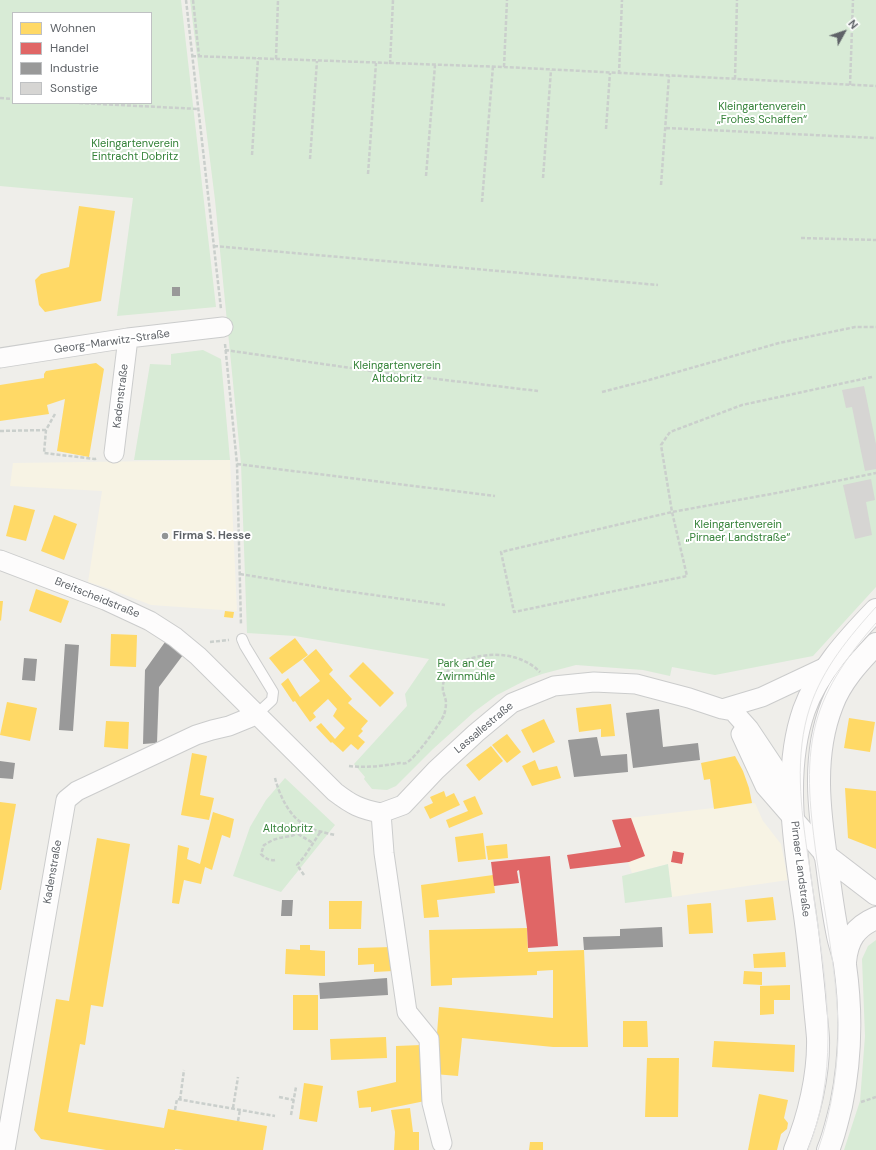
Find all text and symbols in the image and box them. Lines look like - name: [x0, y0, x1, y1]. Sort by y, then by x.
- legend: [12, 12, 152, 104]
- north arrow: [824, 12, 864, 52]
- text: N: [845, 17, 861, 32]
- text: Wohnen: [50, 20, 96, 36]
- text: Handel: [50, 40, 89, 56]
- text: Industrie: [50, 60, 99, 76]
- text: Sonstige: [50, 80, 98, 96]
- park label: Kleingartenverein „Frohes Schaffen“: [717, 100, 807, 126]
- park label: Kleingartenverein Eintracht Dobritz: [91, 137, 179, 163]
- street label: Georg-Marwitz-Straße: [53, 327, 171, 357]
- park label: Kleingartenverein Altdobritz: [353, 359, 441, 385]
- street label: Kadenstraße: [111, 363, 131, 429]
- park label: Kleingartenverein „Pirnaer Landstraße“: [686, 518, 790, 544]
- place label: Firma S. Hesse: [173, 529, 251, 543]
- marker: Firma S. Hesse: [160, 531, 170, 541]
- street label: Breitscheidstraße: [53, 575, 141, 621]
- park label: Park an der Zwirnmühle: [437, 657, 495, 683]
- street label: Lassallestraße: [452, 699, 516, 757]
- street label: Pirnaer Landstraße: [788, 820, 812, 918]
- park label: Altdobritz: [263, 822, 313, 836]
- street label: Kadenstraße: [41, 839, 65, 905]

